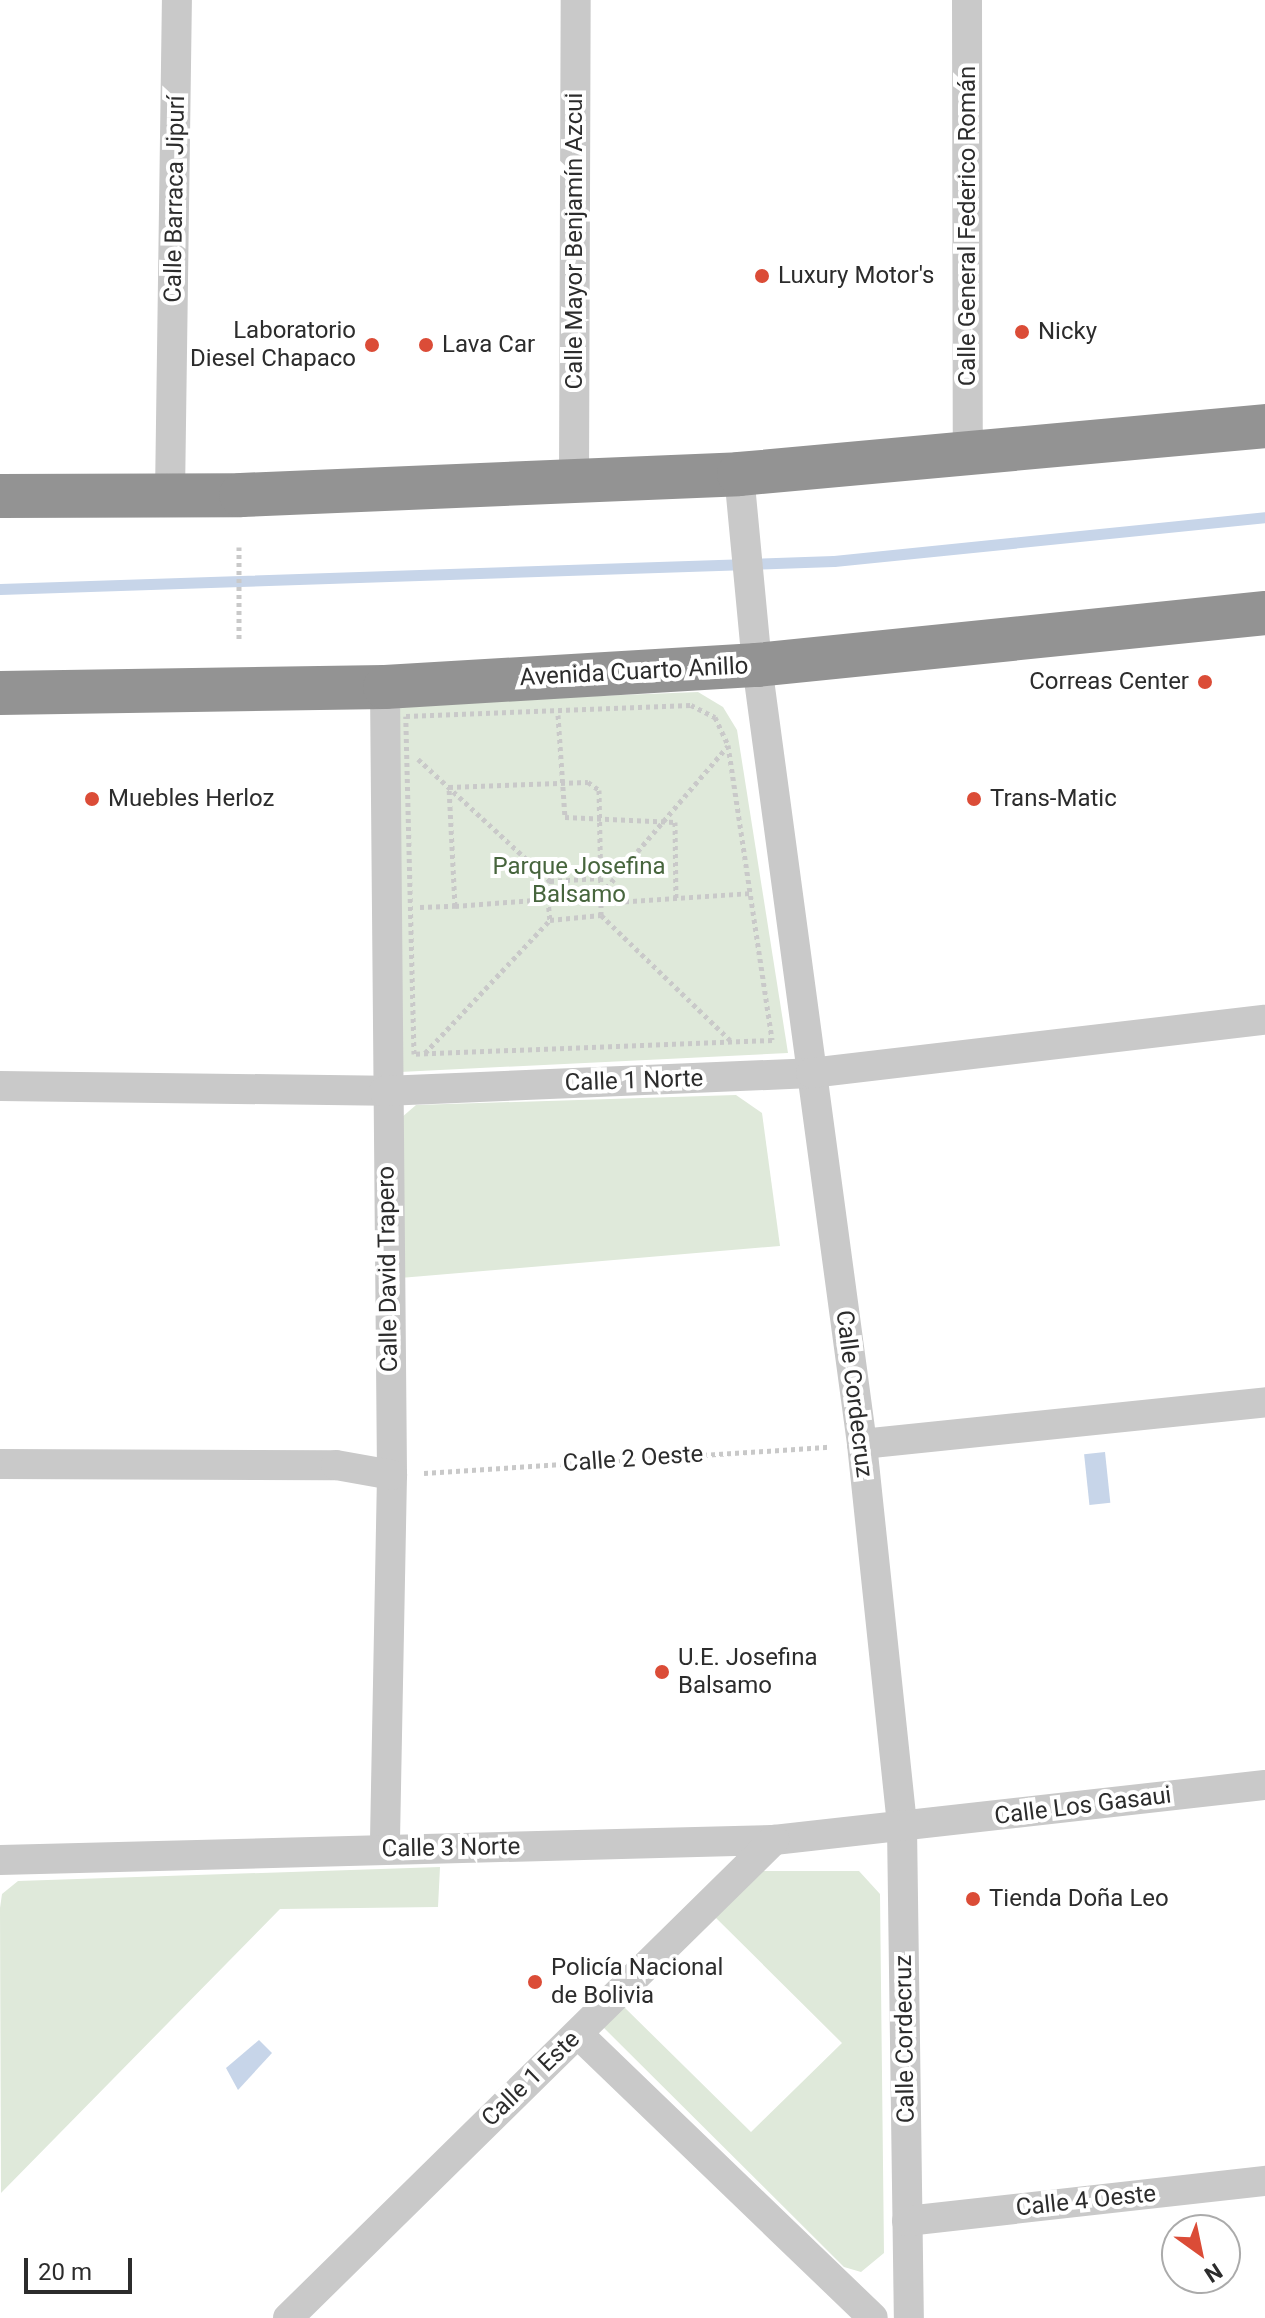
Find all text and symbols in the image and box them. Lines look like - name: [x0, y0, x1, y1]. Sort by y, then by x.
- street label: Calle General Federico Román: [954, 66, 982, 386]
- street label: Calle Mayor Benjamín Azcui: [561, 93, 589, 389]
- street label: Calle Barraca Jipurí: [159, 95, 191, 303]
- place label: Luxury Motor's: [778, 262, 934, 290]
- marker: Luxury Motor's: [753, 267, 771, 285]
- place label: Laboratorio Diesel Chapaco: [190, 317, 356, 373]
- place label: Nicky: [1038, 318, 1097, 346]
- marker: Nicky: [1013, 323, 1031, 341]
- place label: Lava Car: [442, 331, 535, 359]
- marker: Laboratorio Diesel Chapaco: [363, 336, 381, 354]
- marker: Lava Car: [417, 336, 435, 354]
- street label: Avenida Cuarto Anillo: [519, 652, 749, 692]
- place label: Correas Center: [1029, 668, 1189, 696]
- marker: Correas Center: [1196, 673, 1214, 691]
- place label: Muebles Herloz: [108, 785, 275, 813]
- place label: Trans-Matic: [990, 785, 1117, 813]
- marker: Muebles Herloz: [83, 790, 101, 808]
- marker: Trans-Matic: [965, 790, 983, 808]
- park label: Parque Josefina Balsamo: [492, 853, 666, 909]
- street label: Calle 1 Norte: [564, 1064, 704, 1098]
- street label: Calle David Trapero: [372, 1165, 404, 1373]
- street label: Calle Cordecruz: [829, 1309, 879, 1479]
- street label: Calle 2 Oeste: [562, 1440, 704, 1478]
- place label: U.E. Josefina Balsamo: [678, 1644, 817, 1700]
- marker: U.E. Josefina Balsamo: [653, 1663, 671, 1681]
- street label: Calle Los Gasaui: [993, 1781, 1173, 1831]
- street label: Calle 3 Norte: [381, 1832, 521, 1864]
- place label: Tienda Doña Leo: [989, 1885, 1169, 1913]
- marker: Tienda Doña Leo: [964, 1890, 982, 1908]
- place label: Policía Nacional de Bolivia: [551, 1954, 723, 2010]
- street label: Calle Cordecruz: [889, 1955, 921, 2123]
- marker: Policía Nacional de Bolivia: [526, 1973, 544, 1991]
- street label: Calle 1 Este: [476, 2025, 586, 2133]
- street label: Calle 4 Oeste: [1015, 2179, 1157, 2223]
- north arrow: [1161, 2214, 1241, 2294]
- scale bar: [28, 2242, 136, 2292]
- text: 20 m: [38, 2258, 92, 2286]
- text: N: [1200, 2258, 1227, 2288]

